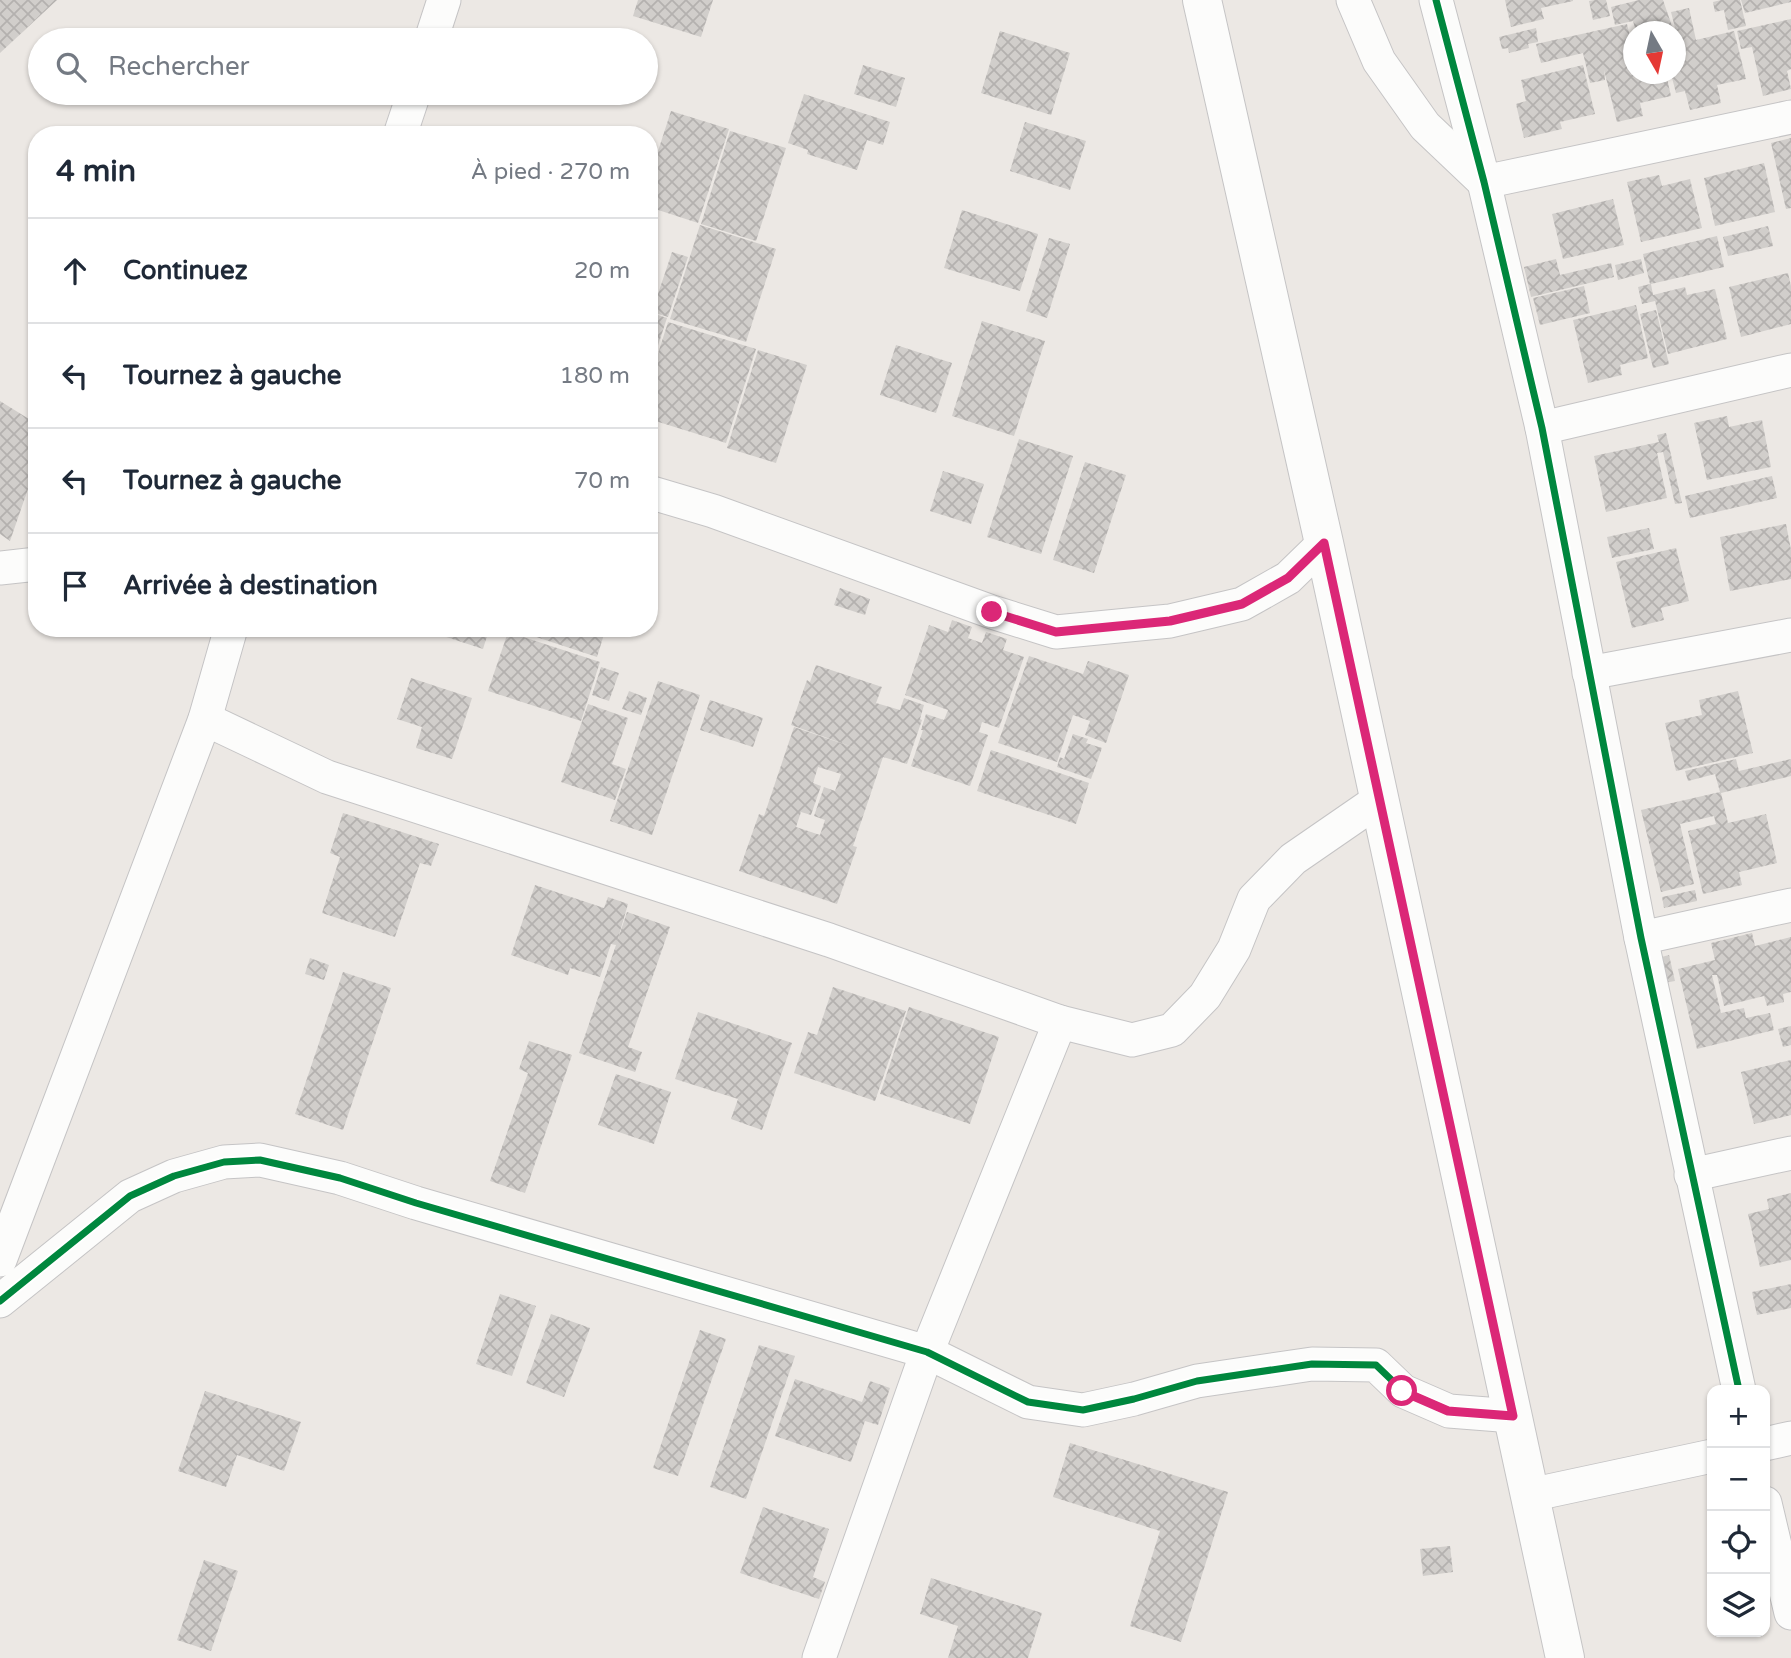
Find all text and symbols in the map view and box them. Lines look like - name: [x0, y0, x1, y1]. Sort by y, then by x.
- north arrow: [1623, 21, 1686, 84]
- search box: [28, 28, 658, 105]
- icon: search: [52, 48, 90, 86]
- text: Rechercher: [108, 51, 250, 82]
- text: 4 min: [56, 153, 136, 190]
- text: À pied · 270 m: [471, 158, 630, 186]
- icon: ahead: [56, 252, 94, 290]
- text: Continuez: [123, 255, 248, 286]
- text: 20 m: [574, 257, 630, 285]
- icon: left: [56, 357, 94, 395]
- text: Tournez à gauche: [123, 360, 342, 391]
- text: 180 m: [560, 362, 630, 390]
- icon: left: [56, 462, 94, 500]
- text: Tournez à gauche: [123, 465, 342, 496]
- text: 70 m: [574, 467, 630, 495]
- icon: arrive: [56, 567, 94, 605]
- text: Arrivée à destination: [123, 570, 378, 601]
- route end: [976, 596, 1007, 627]
- route start: [1386, 1375, 1417, 1406]
- map controls: [1707, 1385, 1770, 1637]
- button: +: [1707, 1385, 1770, 1448]
- button: −: [1707, 1448, 1770, 1511]
- button: locate: [1707, 1511, 1770, 1574]
- button: layers: [1707, 1574, 1770, 1637]

